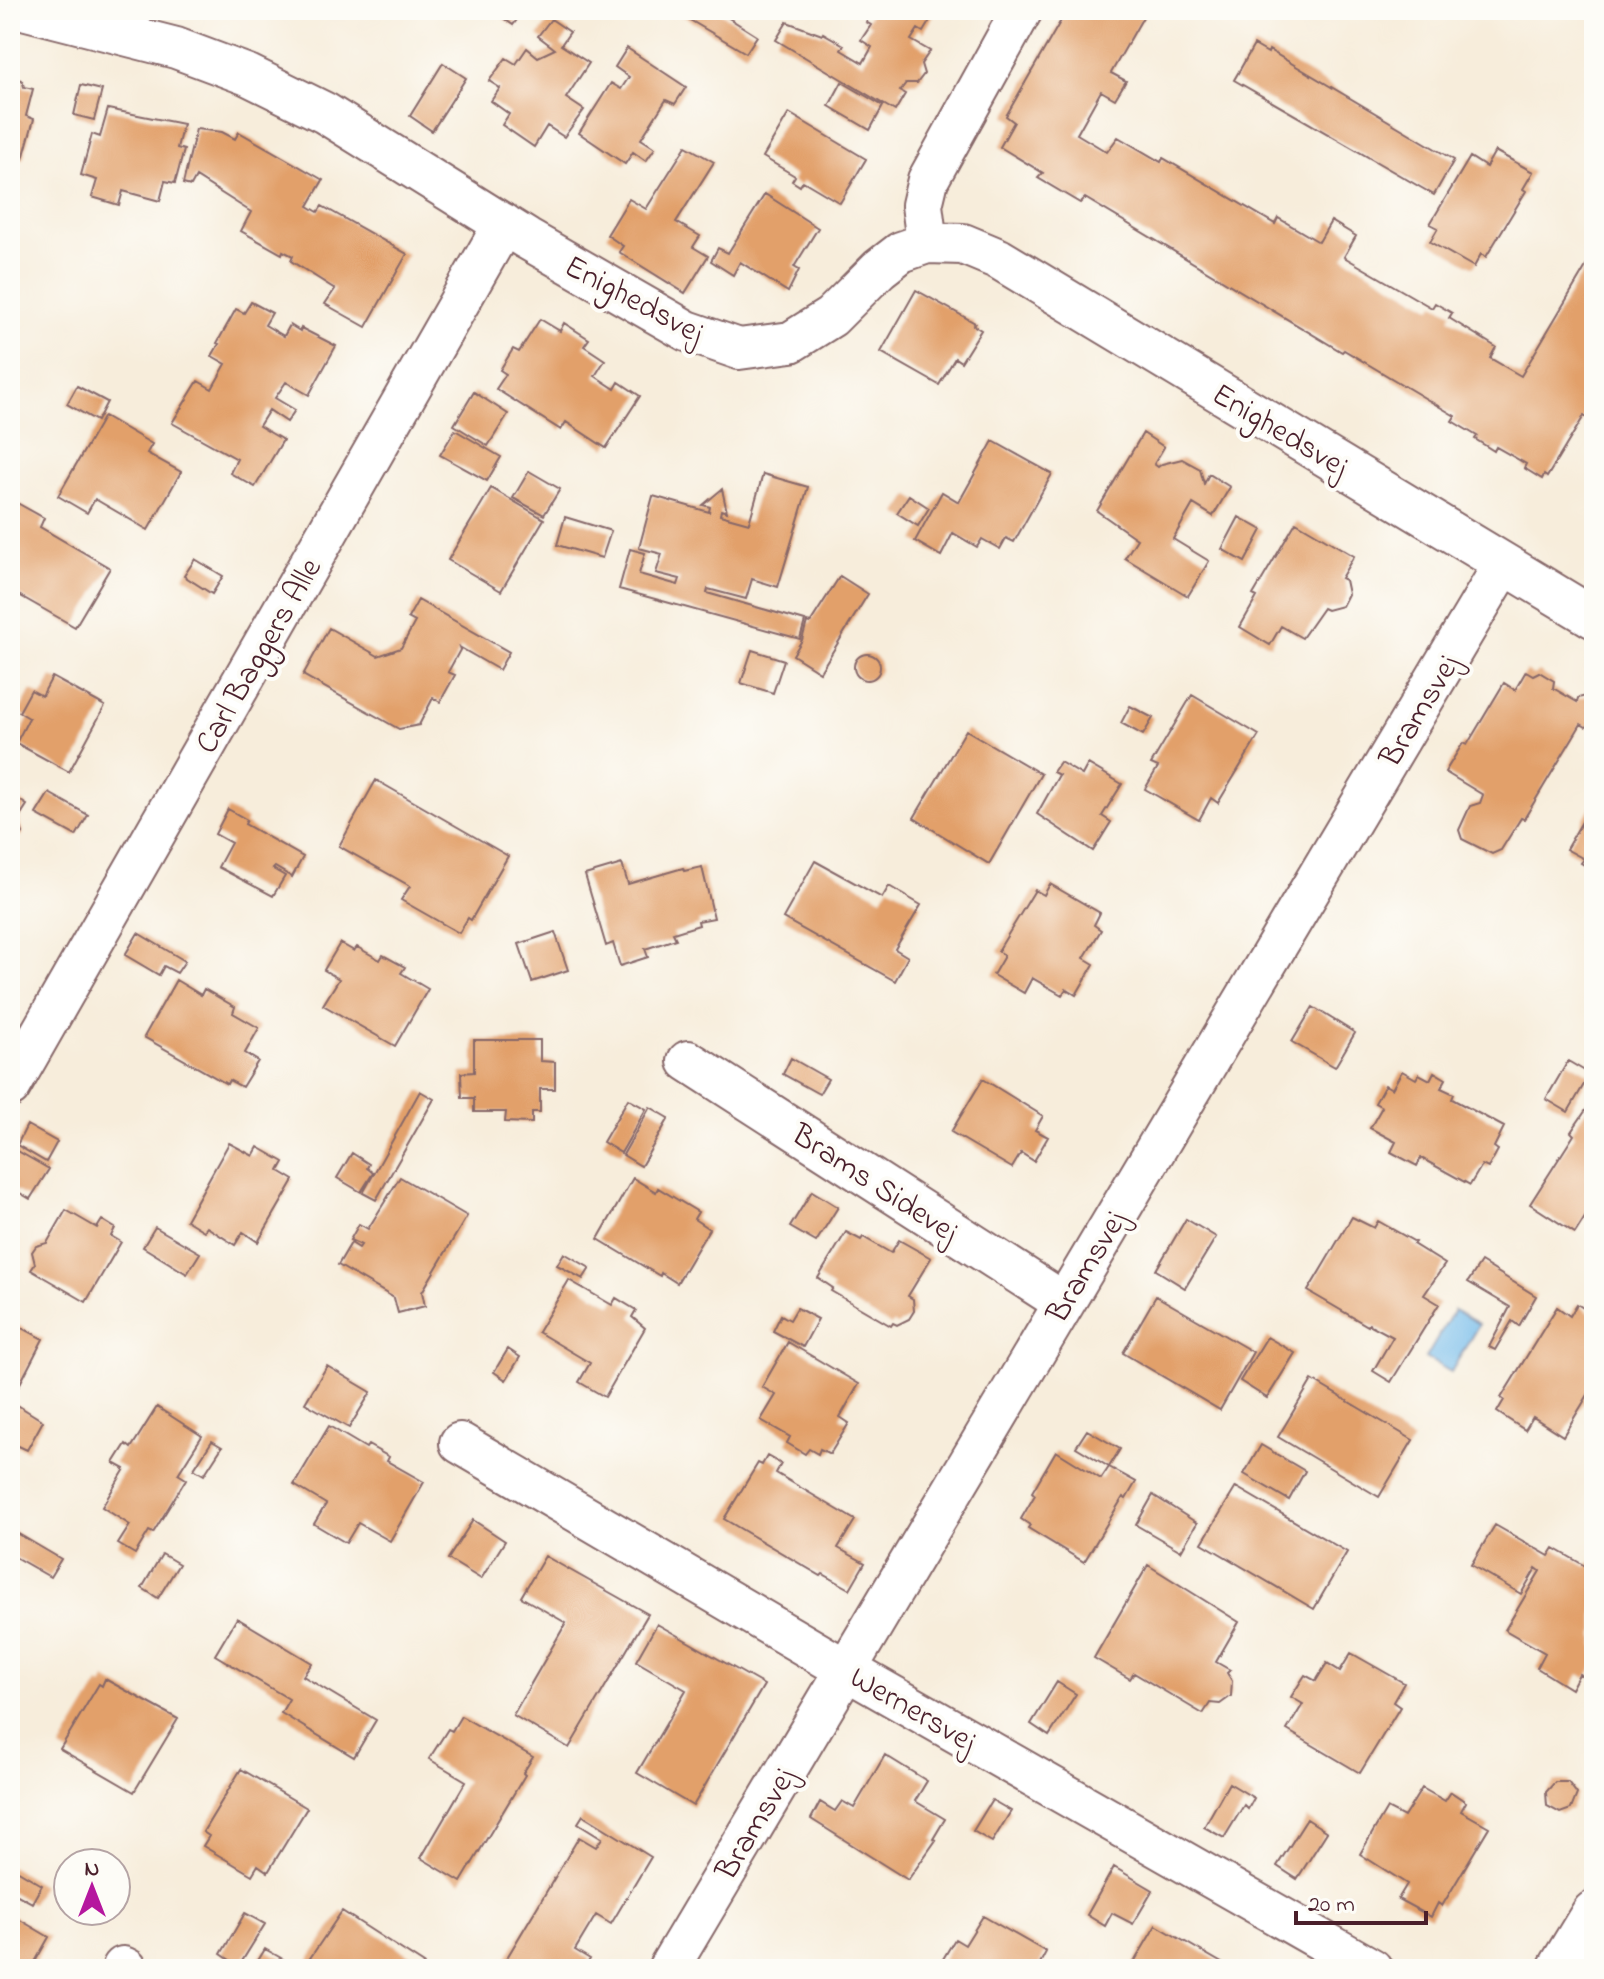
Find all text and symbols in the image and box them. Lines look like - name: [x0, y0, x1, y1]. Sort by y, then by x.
- street label: Enighedsvej: [555, 245, 712, 358]
- street label: Enighedsvej: [1202, 373, 1357, 492]
- street label: Carl Baggers Alle: [185, 550, 335, 763]
- street label: Bramsvej: [1368, 646, 1473, 778]
- street label: Brams Sidevej: [781, 1113, 967, 1257]
- street label: Bramsvej: [1035, 1202, 1140, 1334]
- street label: Wernersvej: [840, 1656, 985, 1767]
- street label: Bramsvej: [704, 1759, 809, 1891]
- north arrow: [52, 1847, 132, 1927]
- text: N: [85, 1854, 99, 1886]
- scale bar: [1296, 1875, 1426, 1925]
- text: 20 m: [1308, 1888, 1355, 1923]

